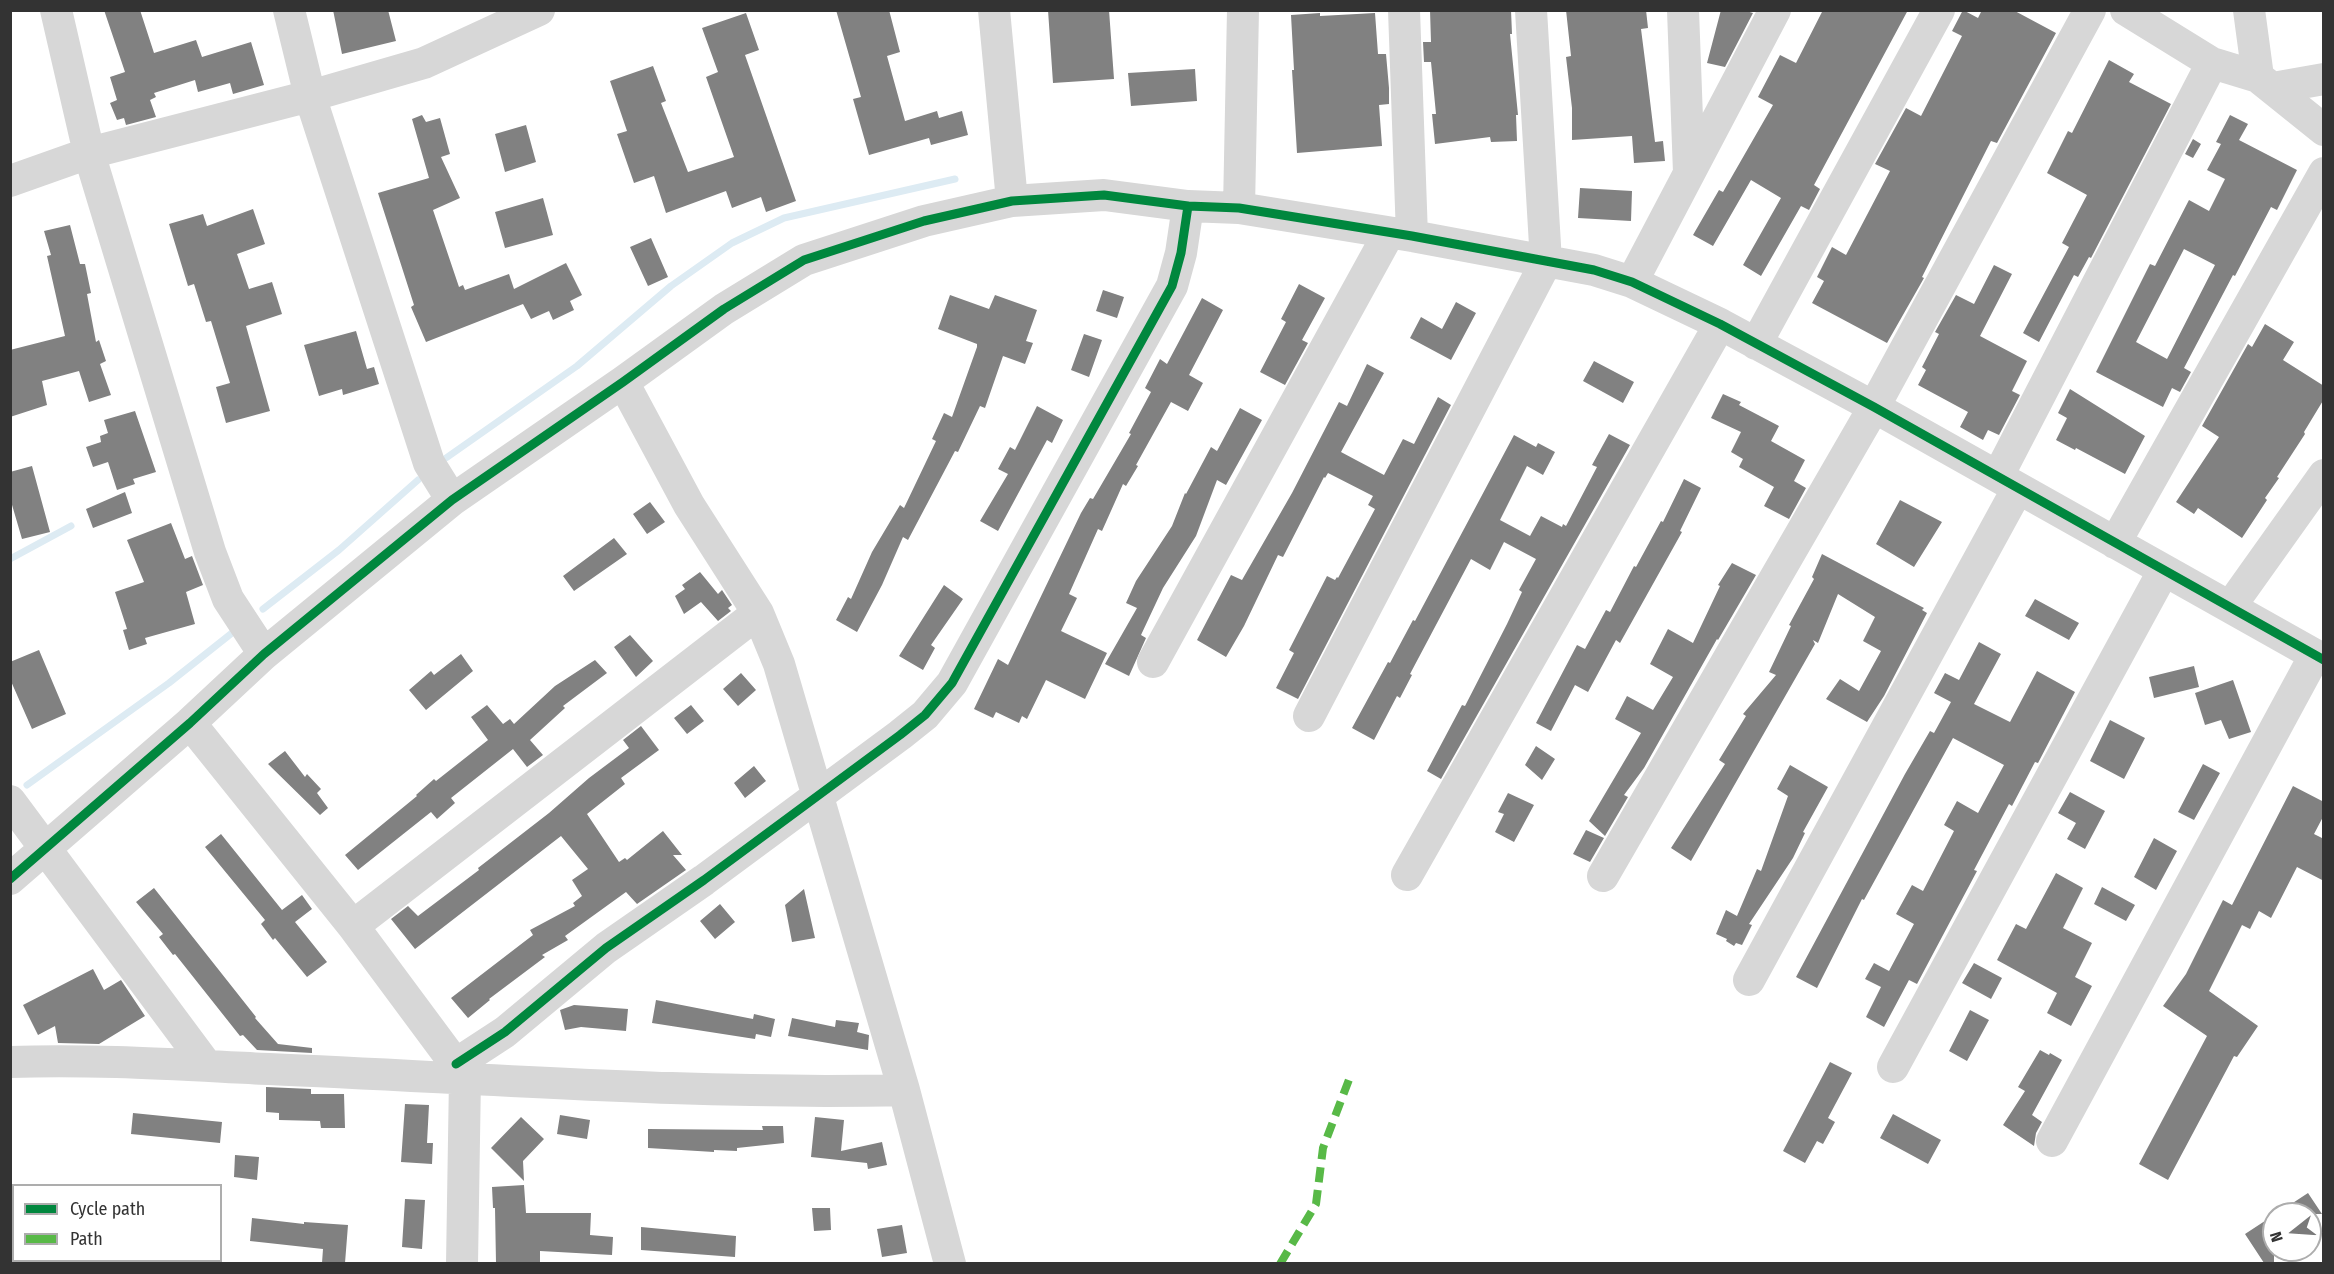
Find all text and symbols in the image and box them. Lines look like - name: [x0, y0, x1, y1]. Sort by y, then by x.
- legend: [12, 1184, 222, 1262]
- text: Cycle path: [70, 1198, 145, 1220]
- north arrow: [2262, 1202, 2322, 1262]
- text: Path: [70, 1228, 103, 1250]
- text: N: [2266, 1229, 2287, 1244]

